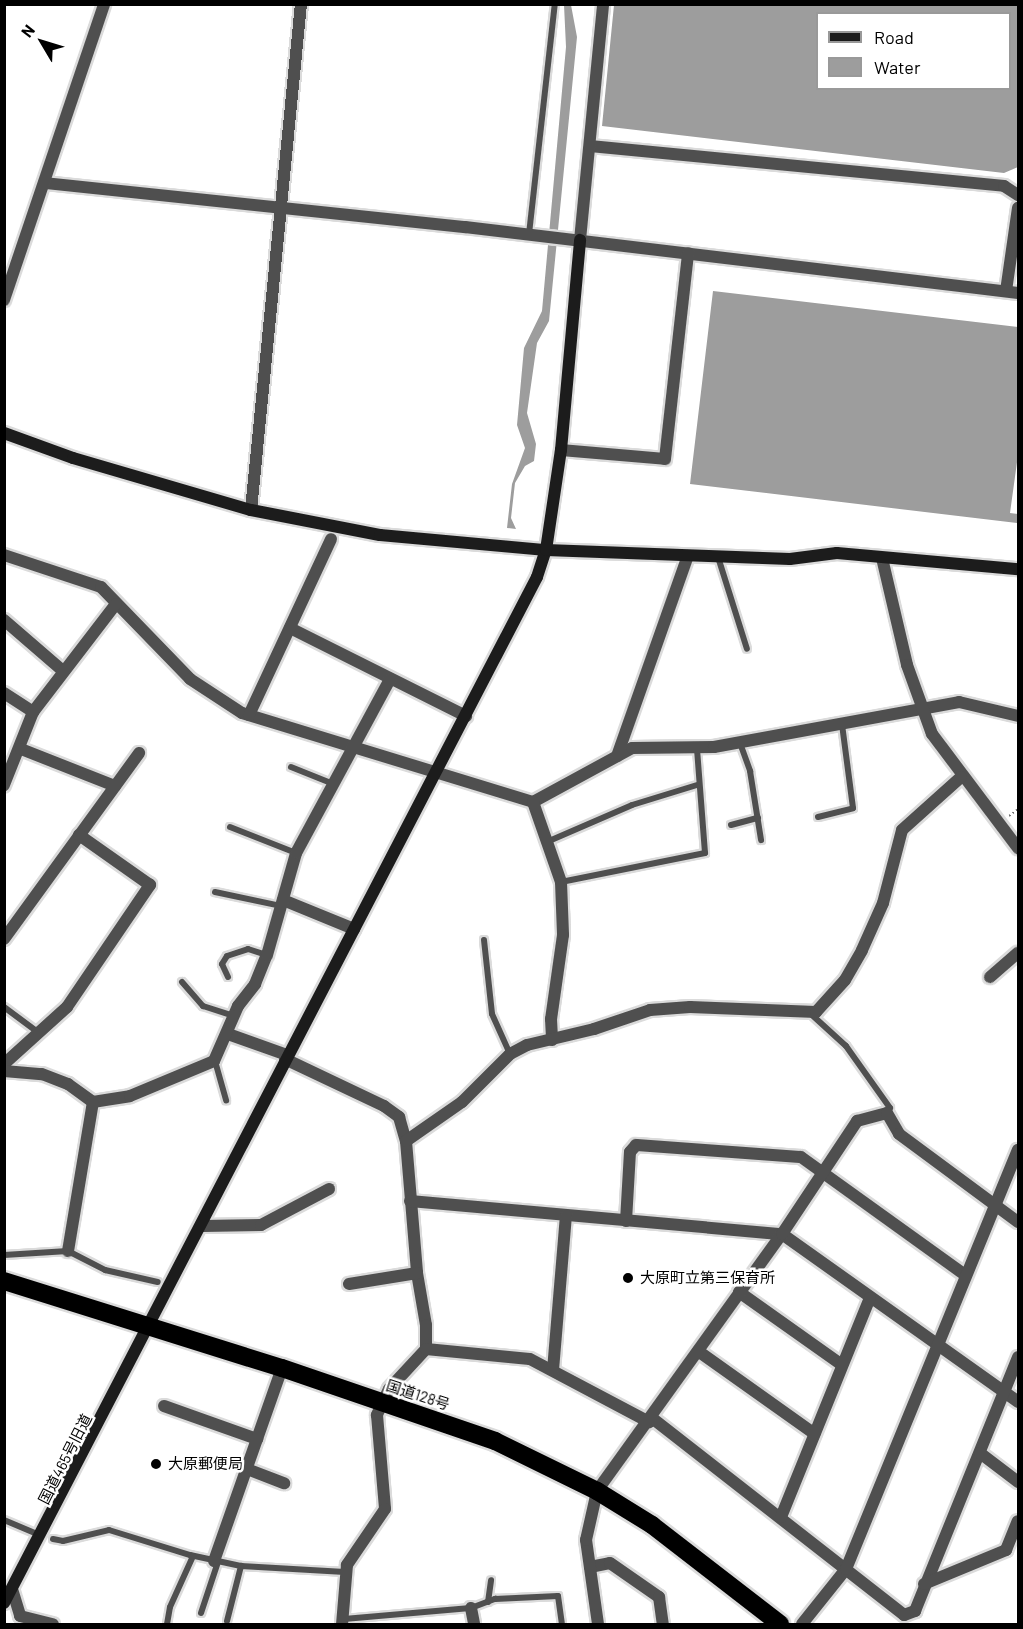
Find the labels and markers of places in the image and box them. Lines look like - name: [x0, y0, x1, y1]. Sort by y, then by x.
- place label: 大原町立第三保育所: [640, 1269, 775, 1287]
- marker: 大原町立第三保育所: [621, 1271, 635, 1285]
- place label: 大原郵便局: [168, 1455, 243, 1473]
- marker: 大原郵便局: [149, 1457, 163, 1471]

